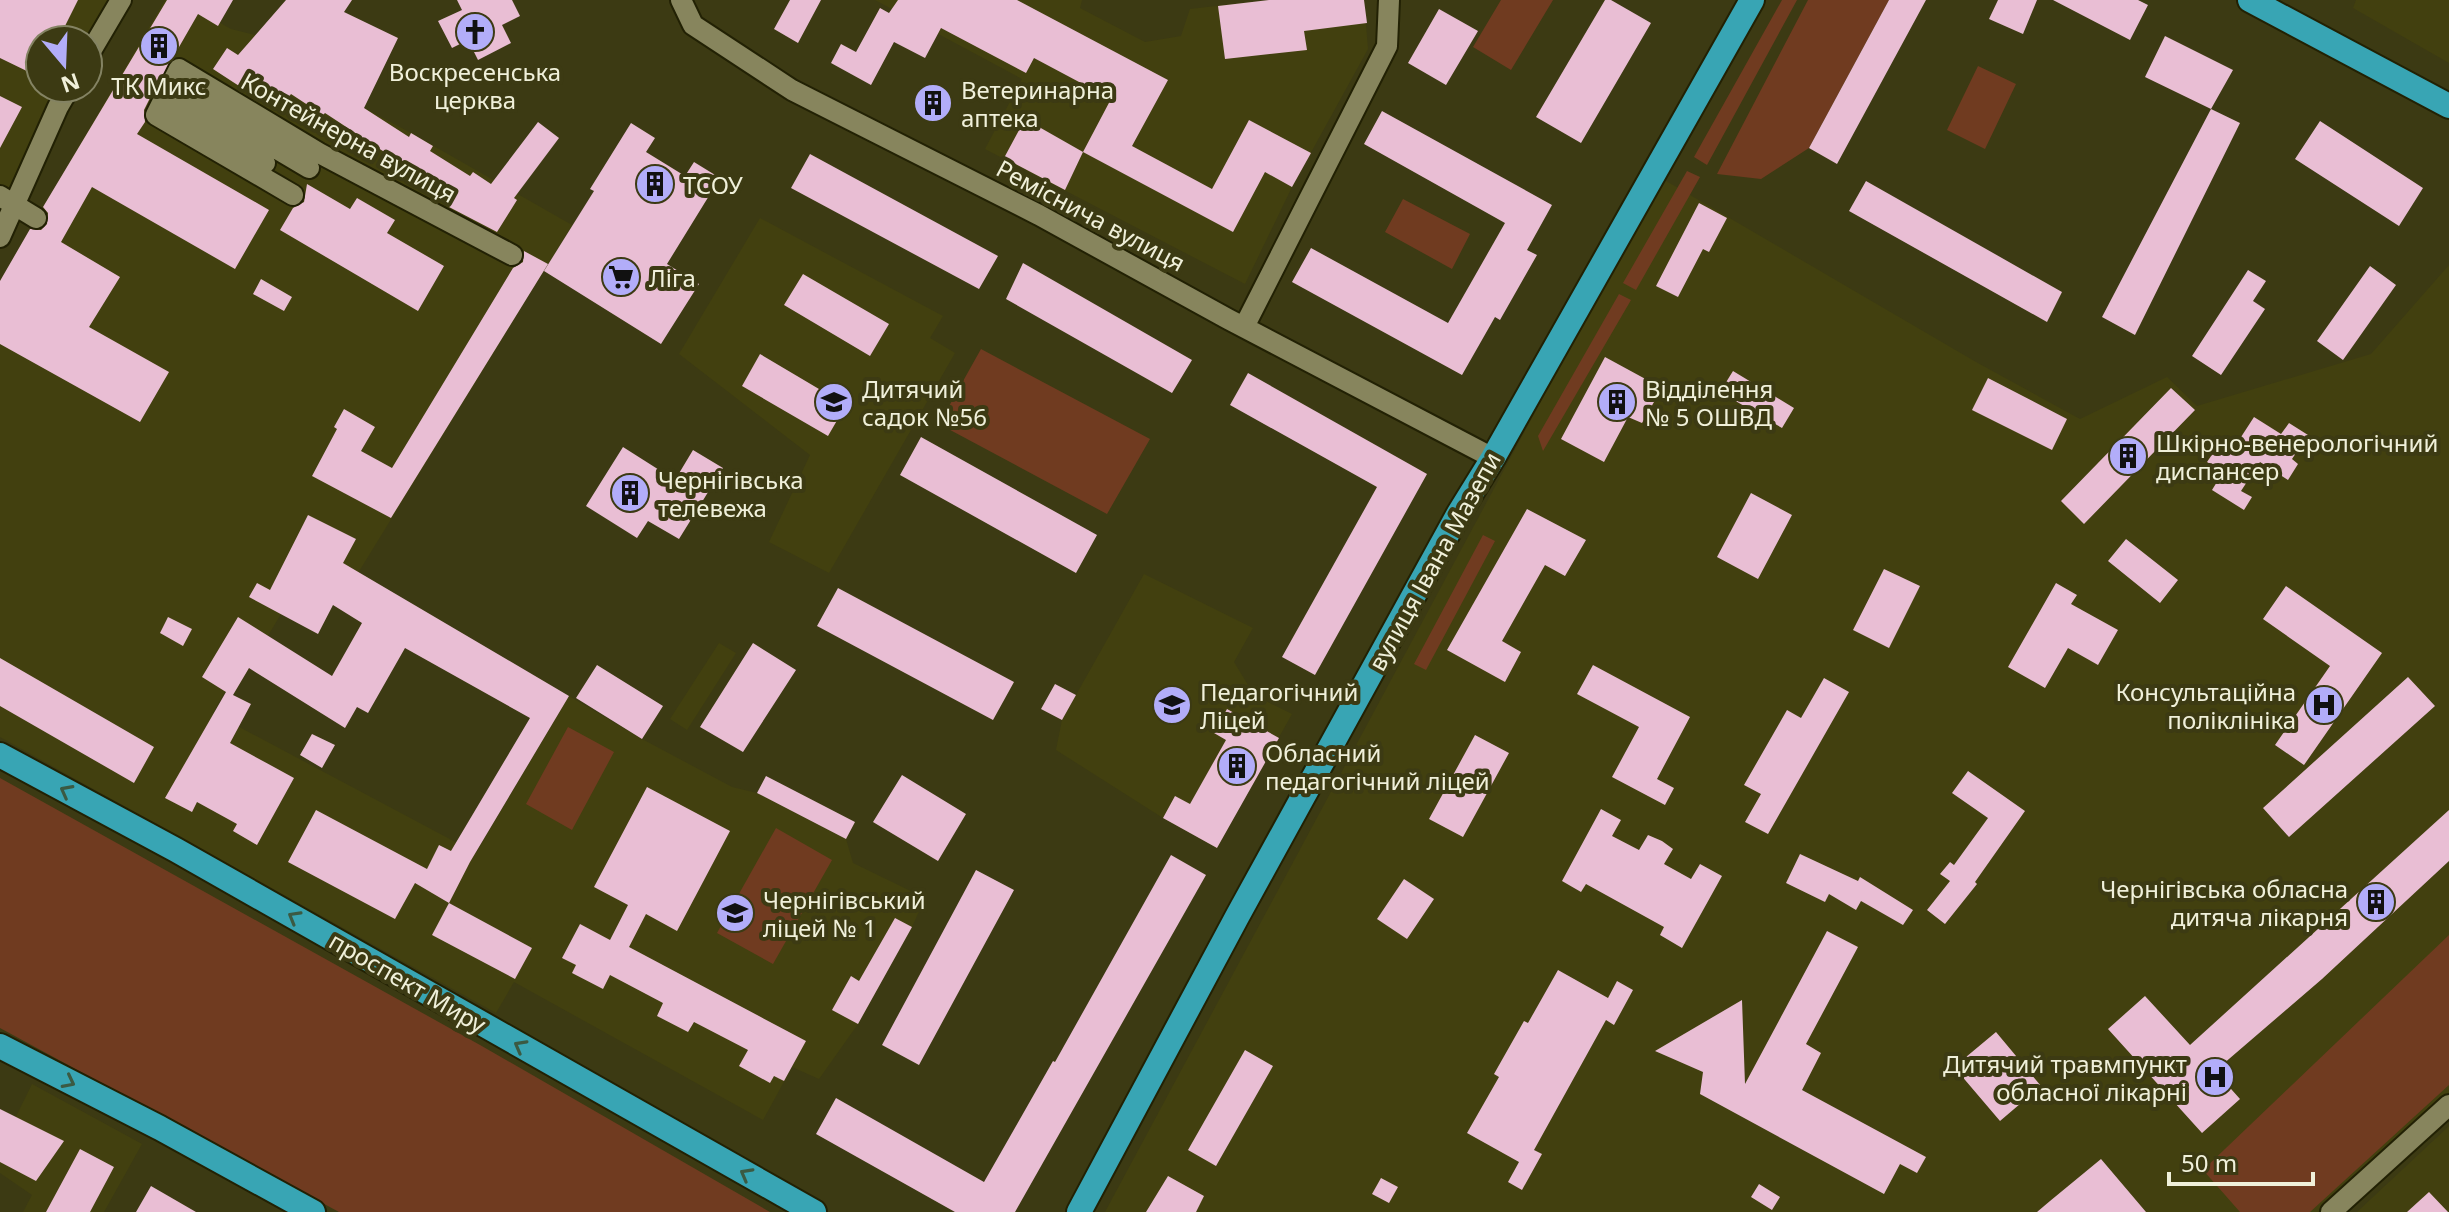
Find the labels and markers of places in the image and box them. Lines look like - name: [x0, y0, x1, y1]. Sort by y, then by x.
- church icon: Воскресенська церква: [454, 11, 496, 53]
- building icon: ТК Микс: [138, 25, 180, 67]
- place label: Воскресенська церква: [389, 55, 561, 116]
- place label: ТК Микс: [111, 69, 207, 102]
- place label: Ветеринарна аптека: [961, 73, 1114, 134]
- building icon: Ветеринарна аптека: [912, 82, 954, 124]
- building icon: ТСОУ: [634, 163, 676, 205]
- place label: ТСОУ: [683, 168, 743, 201]
- supermarket icon: Ліга: [600, 256, 642, 298]
- place label: Ліга: [649, 261, 696, 294]
- place label: Дитячий садок №56: [862, 372, 987, 433]
- place label: Відділення № 5 ОШВД: [1645, 372, 1773, 433]
- school or university icon: Дитячий садок №56: [813, 381, 855, 423]
- building icon: Відділення № 5 ОШВД: [1596, 381, 1638, 423]
- place label: Шкірно-венерологічний диспансер: [2156, 426, 2438, 487]
- building icon: Шкірно-венерологічний диспансер: [2107, 435, 2149, 477]
- place label: Чернігівська телевежа: [658, 463, 804, 524]
- building icon: Чернігівська телевежа: [609, 472, 651, 514]
- place label: Педагогічний Ліцей: [1200, 675, 1358, 736]
- place label: Консультаційна поліклініка: [2116, 675, 2296, 736]
- school or university icon: Педагогічний Ліцей: [1151, 684, 1193, 726]
- hospital icon: Консультаційна поліклініка: [2303, 684, 2345, 726]
- place label: Обласний педагогічний ліцей: [1265, 736, 1490, 797]
- building icon: Обласний педагогічний ліцей: [1216, 745, 1258, 787]
- place label: Чернігівська обласна дитяча лікарня: [2100, 872, 2348, 933]
- building icon: Чернігівська обласна дитяча лікарня: [2355, 881, 2397, 923]
- place label: Чернігівський ліцей № 1: [763, 883, 926, 944]
- school or university icon: Чернігівський ліцей № 1: [714, 892, 756, 934]
- place label: Дитячий травмпункт обласної лікарні: [1943, 1047, 2187, 1108]
- hospital icon: Дитячий травмпункт обласної лікарні: [2194, 1056, 2236, 1098]

